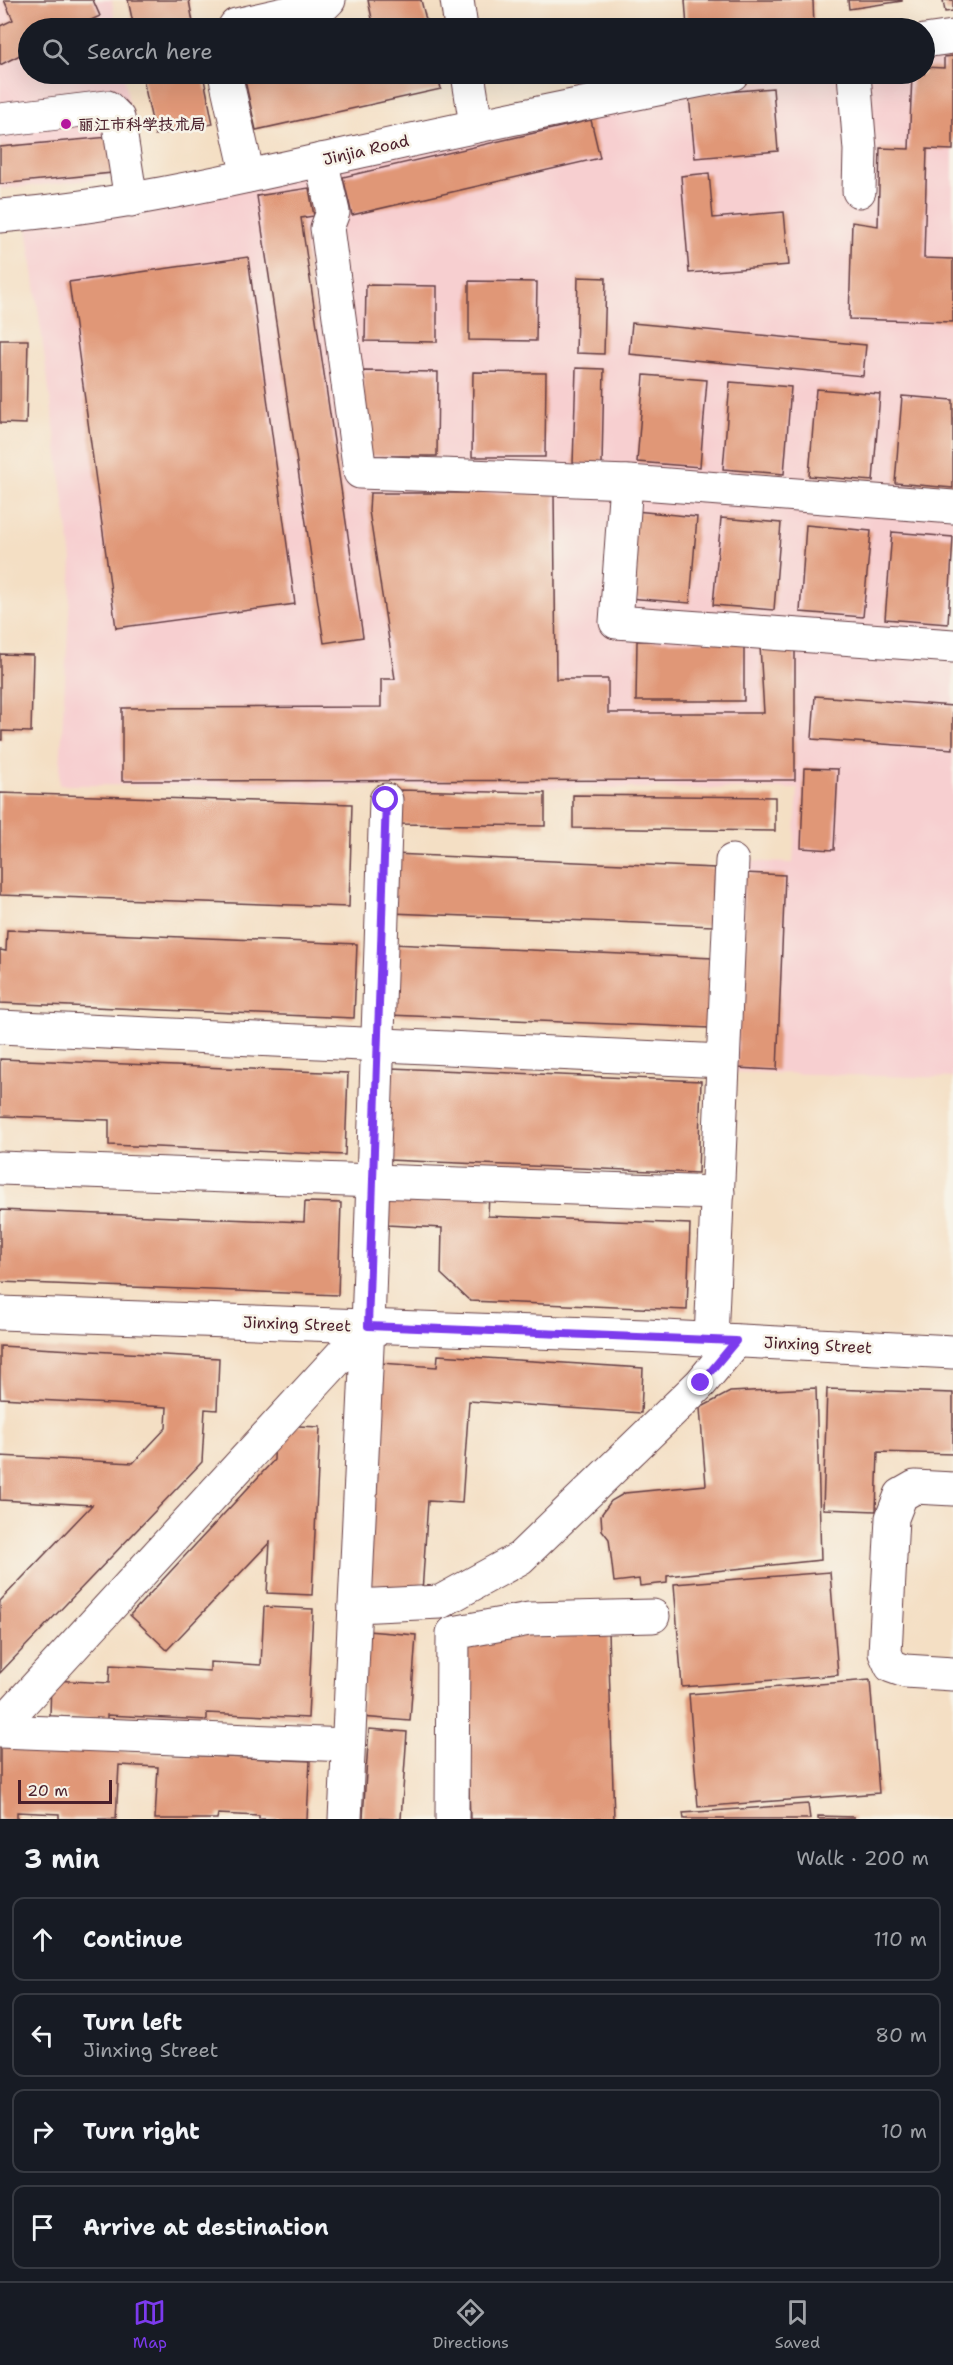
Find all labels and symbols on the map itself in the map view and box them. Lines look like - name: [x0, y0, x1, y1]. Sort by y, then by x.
- place label: 丽江市科学技术局: [78, 114, 206, 135]
- marker: 丽江市科学技术局: [59, 117, 73, 131]
- street label: Jinjia Road: [321, 130, 411, 170]
- route start: [372, 786, 398, 812]
- street label: Jinxing Street: [242, 1312, 352, 1336]
- street label: Jinxing Street: [763, 1332, 873, 1358]
- route end: [687, 1369, 713, 1395]
- scale bar: [18, 1777, 112, 1804]

